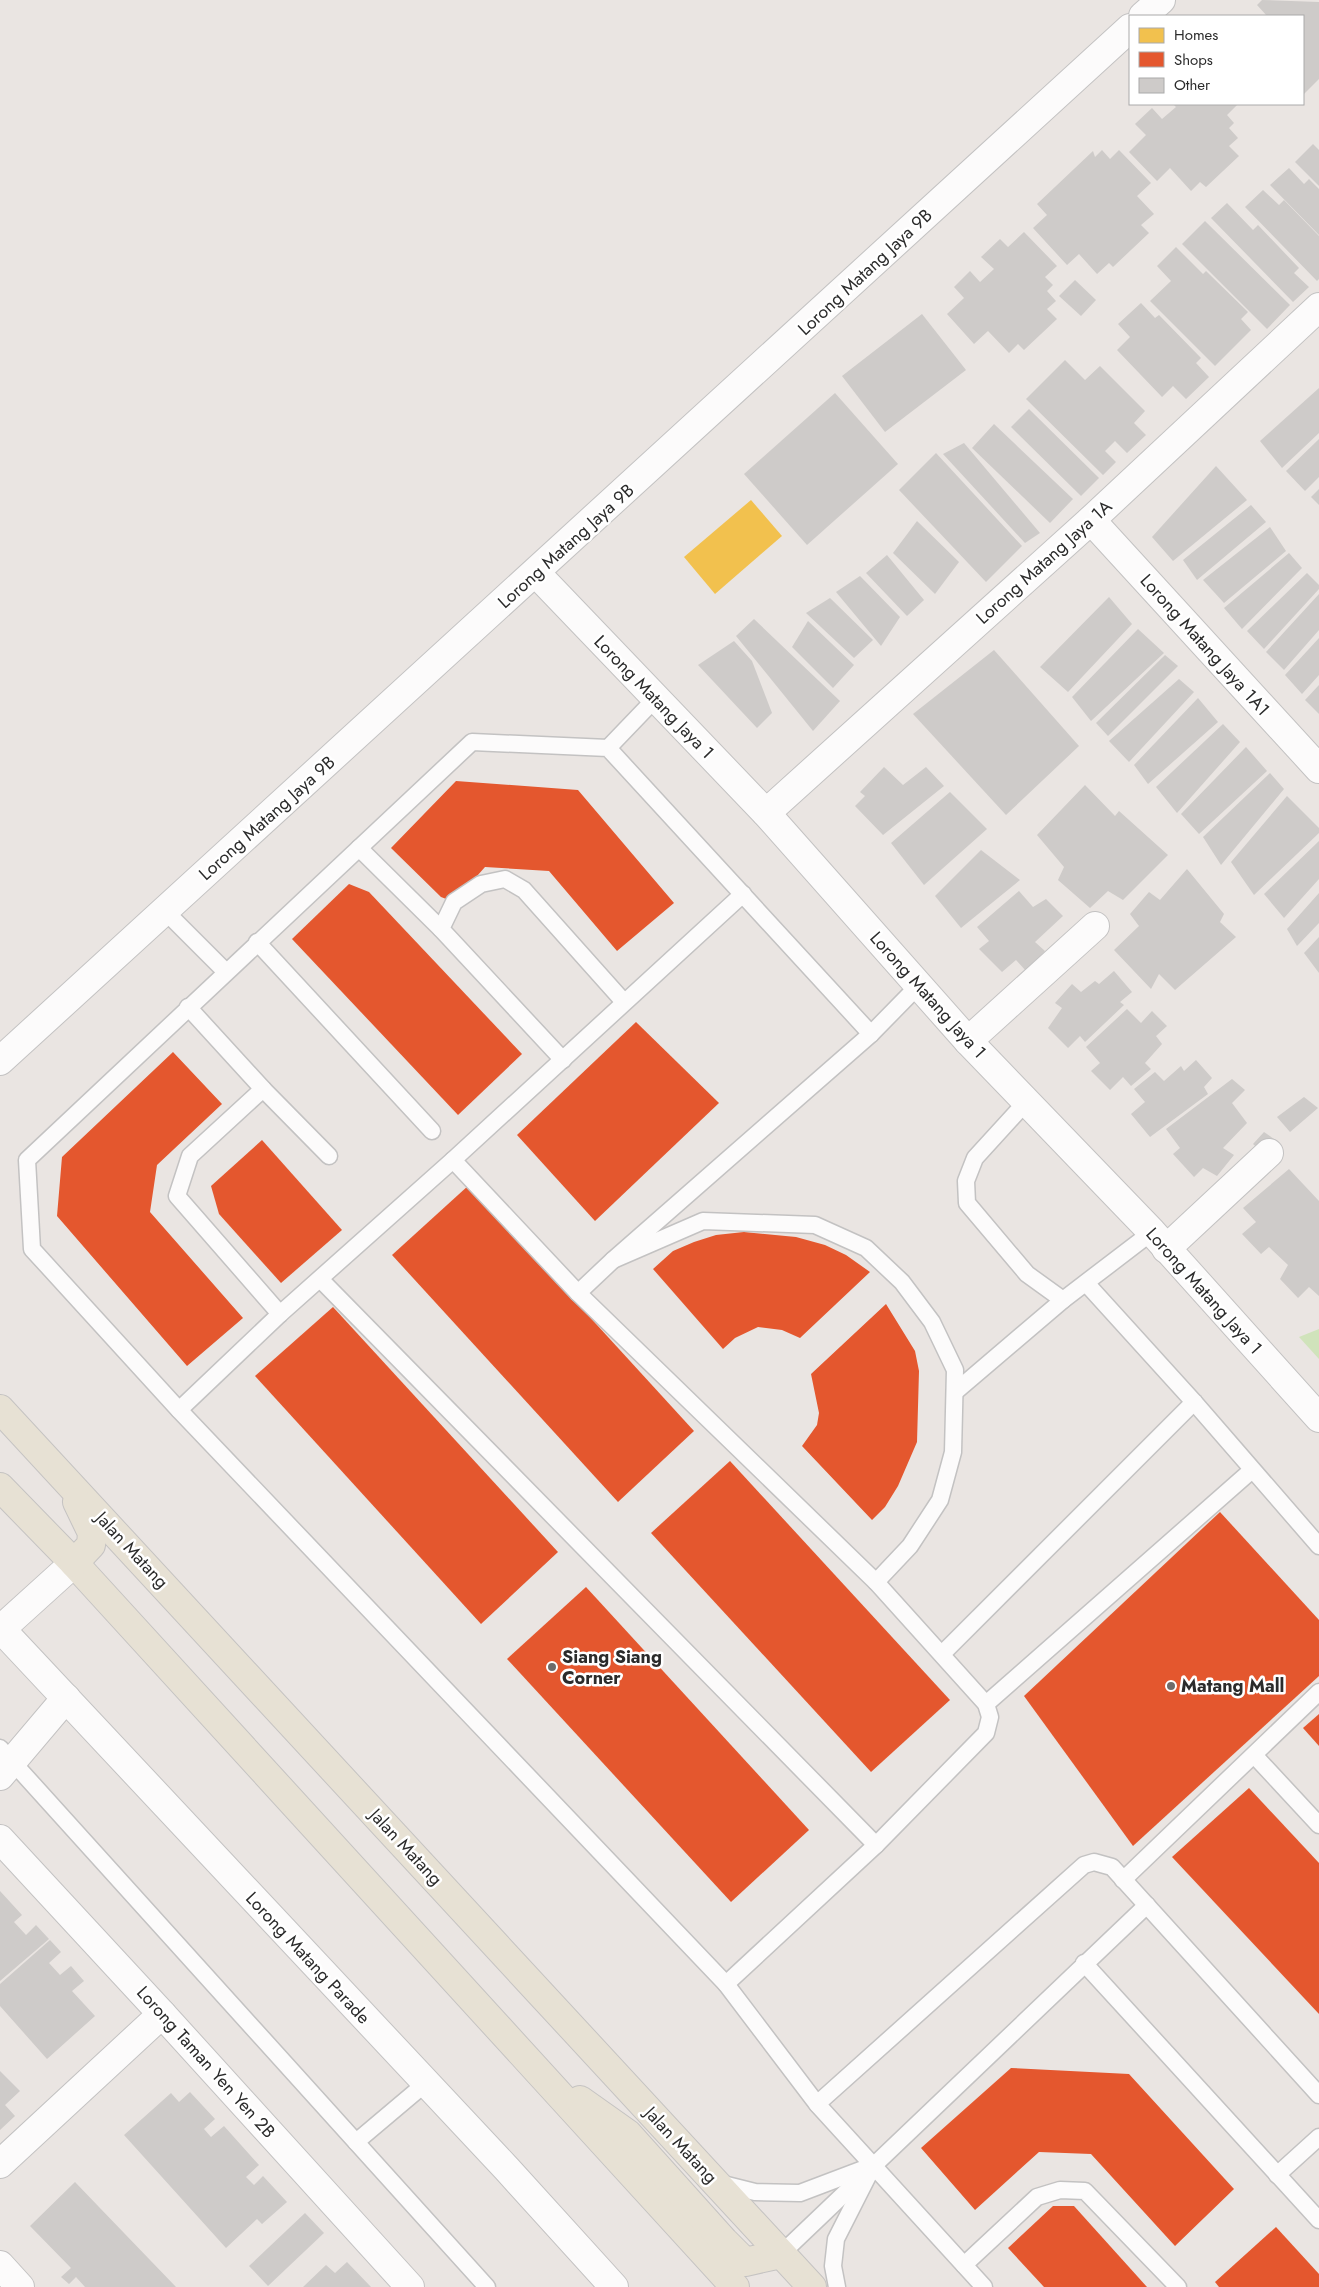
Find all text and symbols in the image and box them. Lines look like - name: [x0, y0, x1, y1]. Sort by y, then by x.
- legend: [1129, 15, 1304, 105]
- text: Homes: [1174, 24, 1218, 46]
- text: Shops: [1174, 49, 1213, 71]
- text: Other: [1174, 74, 1211, 96]
- street label: Lorong Matang Jaya 9B: [792, 203, 938, 341]
- street label: Lorong Matang Jaya 9B: [492, 478, 640, 614]
- street label: Lorong Matang Jaya 1A: [970, 494, 1118, 630]
- street label: Lorong Matang Jaya 1A1: [1134, 568, 1276, 722]
- street label: Lorong Matang Jaya 1: [588, 629, 720, 765]
- street label: Lorong Matang Jaya 9B: [193, 750, 341, 886]
- street label: Lorong Matang Jaya 1: [864, 926, 992, 1064]
- street label: Lorong Matang Jaya 1: [1140, 1222, 1268, 1360]
- street label: Jalan Matang: [88, 1504, 174, 1594]
- place label: Siang Siang Corner: [562, 1644, 662, 1691]
- marker: Siang Siang Corner: [546, 1661, 558, 1673]
- place label: Matang Mall: [1181, 1673, 1284, 1699]
- marker: Matang Mall: [1165, 1680, 1177, 1692]
- street label: Jalan Matang: [362, 1801, 448, 1891]
- street label: Lorong Matang Parade: [240, 1886, 376, 2030]
- street label: Lorong Taman Yen Yen 2B: [131, 1980, 281, 2144]
- street label: Jalan Matang: [637, 2099, 723, 2189]

